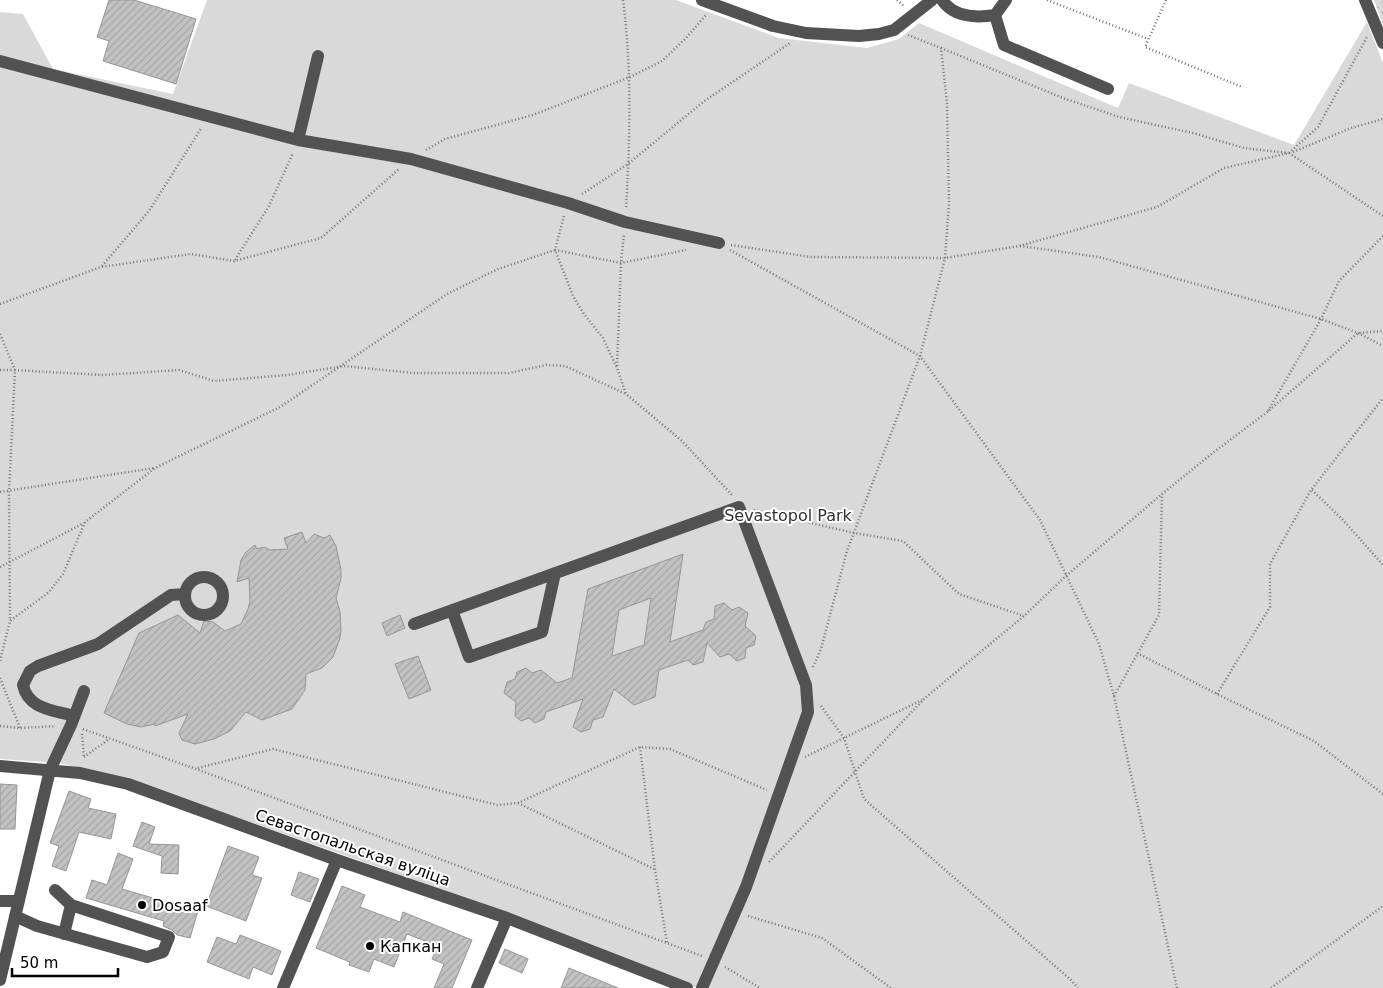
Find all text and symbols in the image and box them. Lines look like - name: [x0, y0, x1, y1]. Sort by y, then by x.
- park label: Sevastopol Park: [724, 506, 853, 525]
- street label: Севастопальская вуліца: [253, 805, 453, 890]
- place label: Dosaaf: [152, 896, 208, 915]
- marker: Dosaaf: [136, 899, 148, 911]
- place label: Капкан: [380, 937, 442, 956]
- marker: Капкан: [364, 940, 376, 952]
- scale bar: [12, 946, 119, 978]
- text: 50 m: [20, 954, 58, 972]

